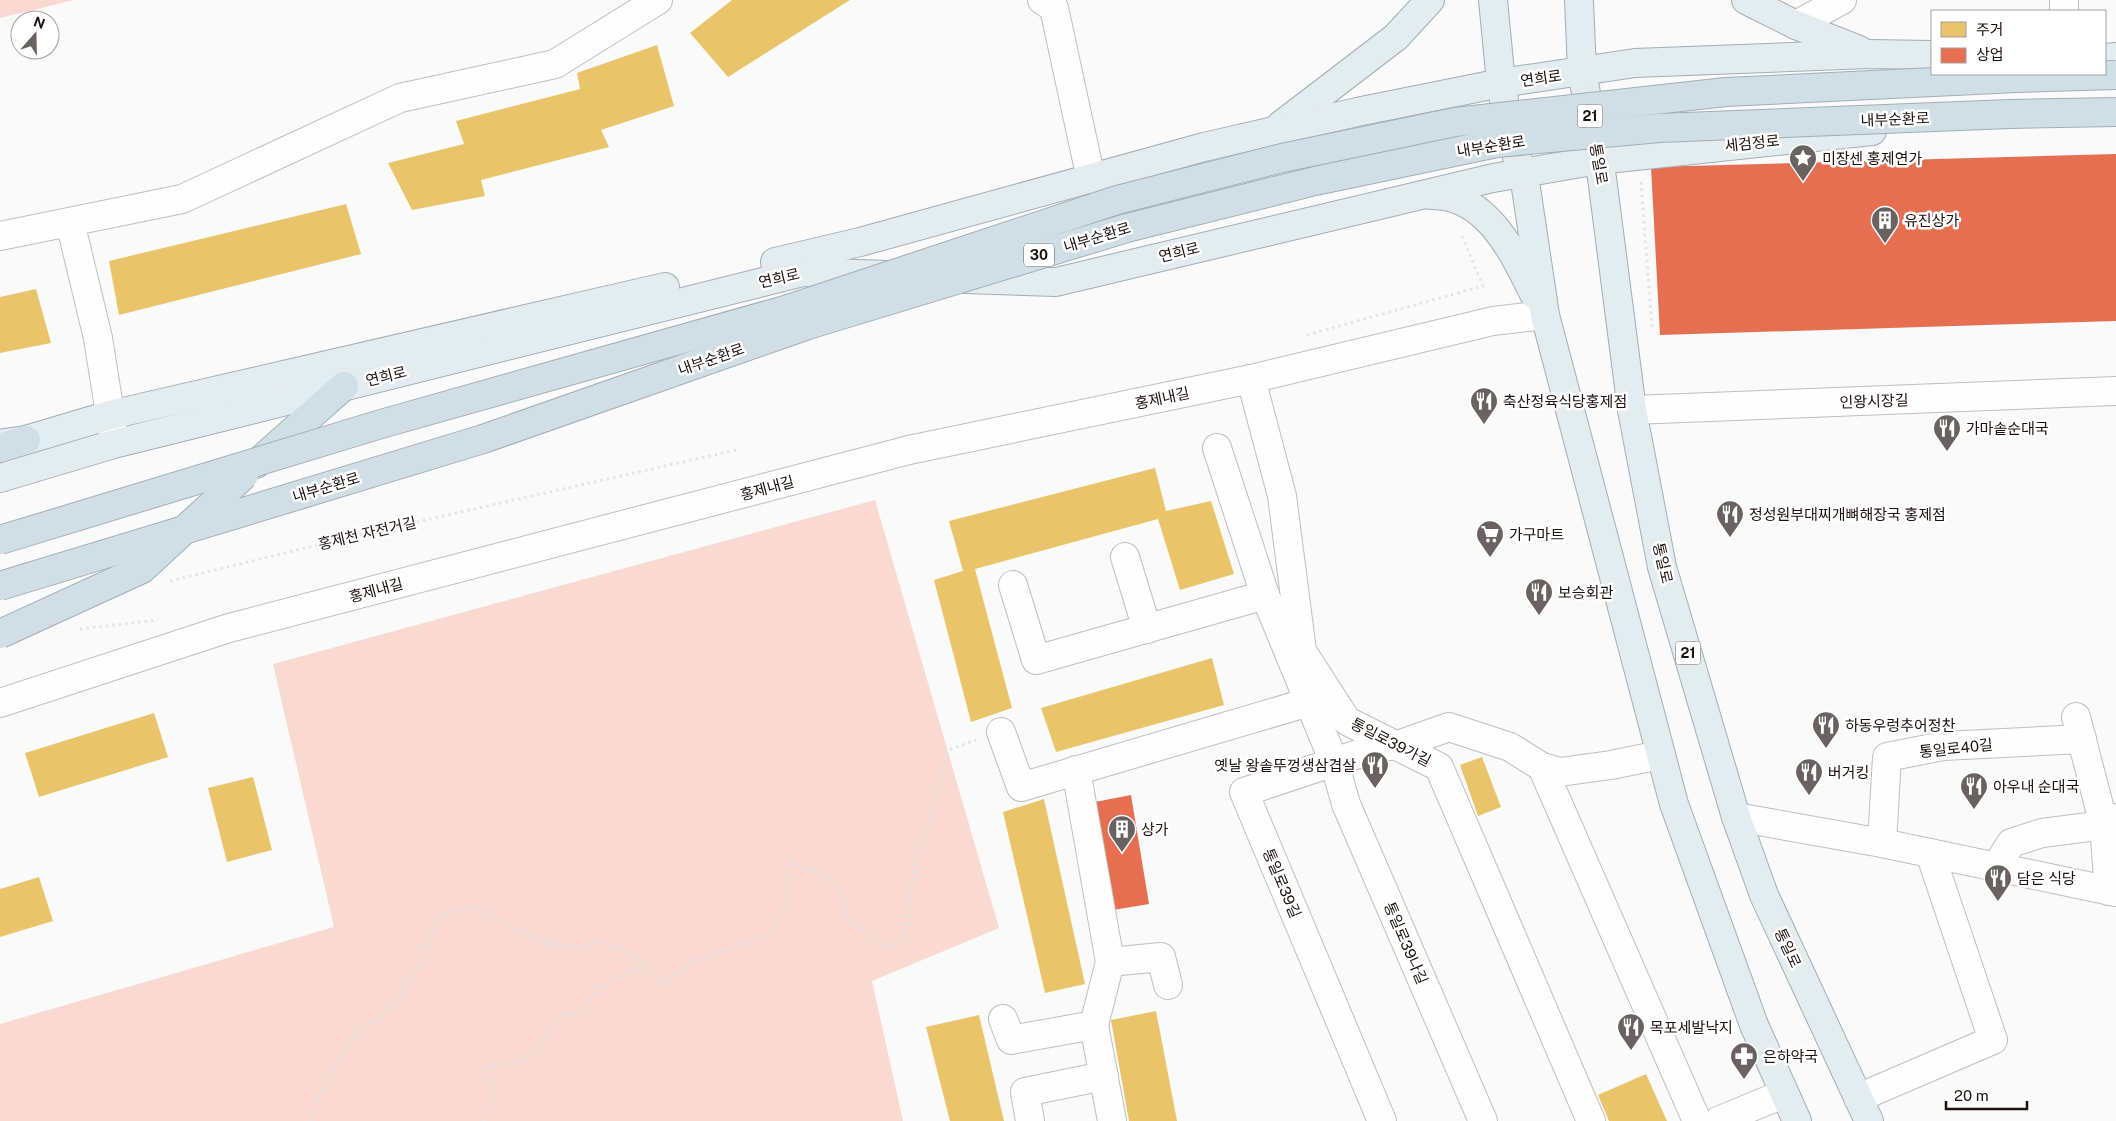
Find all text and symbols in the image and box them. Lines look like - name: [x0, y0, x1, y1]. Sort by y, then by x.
- north arrow: [10, 10, 60, 60]
- legend: [1931, 10, 2106, 75]
- text: N: [32, 13, 47, 32]
- text: 주거: [1976, 21, 2004, 38]
- text: 상업: [1976, 46, 2004, 63]
- street label: 연희로: [1519, 67, 1563, 89]
- road number: 21: [1578, 104, 1602, 128]
- street label: 내부순환로: [1860, 109, 1930, 129]
- street label: 내부순환로: [1456, 132, 1526, 160]
- street label: 세검정로: [1724, 132, 1780, 154]
- street label: 통일로: [1587, 142, 1611, 186]
- place icon: 미장센 홍제연가: [1788, 143, 1818, 182]
- place label: 미장센 홍제연가: [1822, 150, 1922, 167]
- building icon: 유진상가: [1870, 205, 1900, 244]
- place label: 유진상가: [1904, 212, 1959, 229]
- street label: 내부순환로: [1062, 219, 1132, 255]
- street label: 연희로: [1157, 239, 1201, 265]
- road number: 30: [1024, 244, 1054, 266]
- street label: 연희로: [757, 265, 801, 291]
- street label: 내부순환로: [676, 340, 746, 378]
- street label: 연희로: [364, 363, 408, 389]
- street label: 홍제내길: [1133, 384, 1191, 412]
- restaurant icon: 축산정육식당홍제점: [1469, 386, 1499, 425]
- street label: 인왕시장길: [1839, 391, 1909, 411]
- place label: 축산정육식당홍제점: [1503, 393, 1627, 410]
- restaurant icon: 가마솥순대국: [1932, 413, 1962, 452]
- place label: 가마솥순대국: [1966, 420, 2049, 437]
- street label: 내부순환로: [291, 469, 361, 505]
- street label: 홍제내길: [738, 473, 796, 503]
- restaurant icon: 정성원부대찌개뼈해장국 홍제점: [1715, 499, 1745, 538]
- place label: 정성원부대찌개뼈해장국 홍제점: [1749, 506, 1946, 523]
- street label: 홍제천 자전거길: [316, 513, 418, 553]
- supermarket icon: 가구마트: [1475, 519, 1505, 558]
- place label: 가구마트: [1509, 526, 1564, 543]
- street label: 통일로: [1650, 541, 1676, 585]
- street label: 홍제내길: [347, 575, 405, 605]
- restaurant icon: 보승회관: [1524, 577, 1554, 616]
- place label: 보승회관: [1558, 584, 1613, 601]
- road number: 21: [1676, 641, 1700, 664]
- restaurant icon: 하동우렁추어정찬: [1811, 710, 1841, 749]
- street label: 통일로39가길: [1348, 715, 1434, 769]
- place label: 하동우렁추어정찬: [1845, 717, 1956, 734]
- street label: 통일로40길: [1918, 736, 1994, 760]
- restaurant icon: 옛날 왕솥뚜껑생삼겹살: [1360, 750, 1390, 789]
- place label: 옛날 왕솥뚜껑생삼겹살: [1214, 757, 1356, 774]
- restaurant icon: 버거킹: [1794, 757, 1824, 796]
- place label: 버거킹: [1828, 764, 1869, 781]
- restaurant icon: 아우내 순대국: [1959, 771, 1989, 810]
- place label: 아우내 순대국: [1993, 778, 2079, 795]
- building icon: 상가: [1107, 814, 1137, 853]
- place label: 상가: [1141, 821, 1169, 838]
- street label: 통일로39길: [1260, 846, 1304, 920]
- restaurant icon: 담은 식당: [1983, 863, 2013, 902]
- place label: 담은 식당: [2017, 870, 2076, 887]
- street label: 통일로39나길: [1381, 899, 1431, 987]
- street label: 통일로: [1772, 926, 1804, 970]
- restaurant icon: 목포세발낙지: [1616, 1012, 1646, 1051]
- place label: 목포세발낙지: [1650, 1019, 1733, 1036]
- pharmacy icon: 은하약국: [1729, 1041, 1759, 1080]
- place label: 은하약국: [1763, 1048, 1818, 1065]
- scale bar: [1946, 1078, 2027, 1110]
- text: 20 m: [1954, 1087, 1989, 1104]

